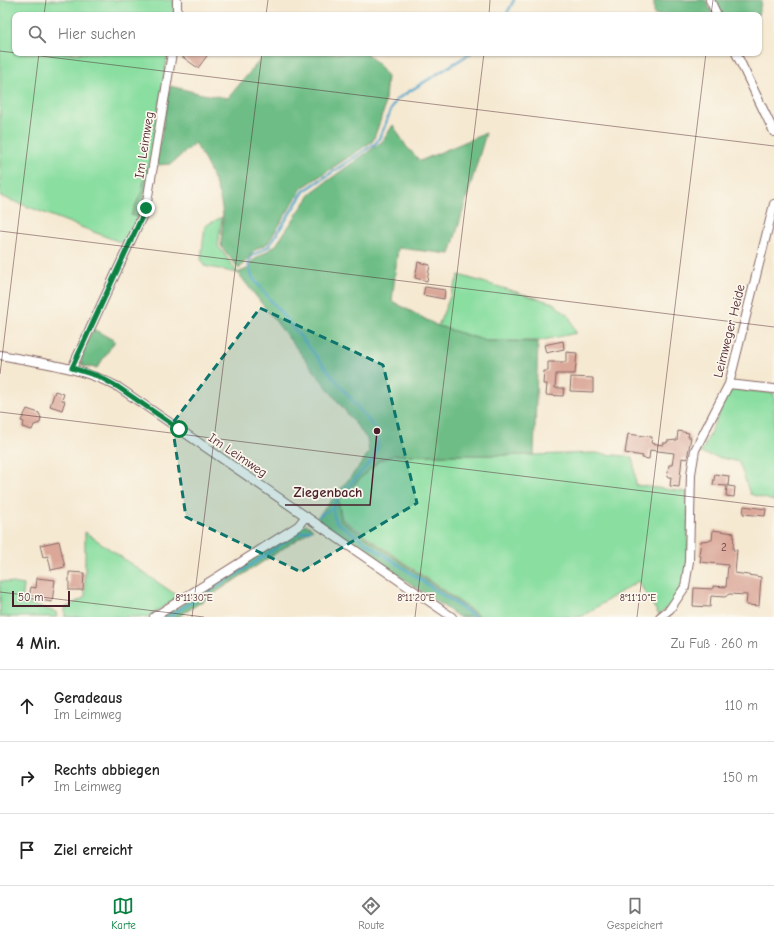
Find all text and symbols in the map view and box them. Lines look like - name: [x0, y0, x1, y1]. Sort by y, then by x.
- search box: [12, 12, 762, 56]
- icon: search: [26, 23, 48, 45]
- text: Hier suchen: [58, 25, 136, 43]
- street label: Im Leimweg: [131, 110, 157, 180]
- route end: [137, 199, 155, 217]
- street label: Leimweger Heide: [710, 282, 748, 379]
- route start: [170, 420, 188, 438]
- street label: Im Leimweg: [206, 430, 270, 480]
- callout: Ziegenbach: [285, 479, 370, 505]
- text: Ziegenbach: [294, 484, 362, 501]
- house number: 2: [721, 541, 727, 554]
- scale bar: [12, 589, 70, 608]
- text: 50 m: [18, 591, 43, 604]
- text: 8°11'30"E: [175, 592, 213, 604]
- text: 8°11'20"E: [397, 592, 435, 604]
- text: 8°11'10"E: [620, 592, 656, 604]
- text: 4 Min.: [16, 634, 60, 653]
- text: Zu Fuß · 260 m: [671, 636, 758, 651]
- text: Geradeaus: [54, 689, 122, 707]
- icon: ahead: [16, 695, 38, 717]
- text: 110 m: [725, 698, 758, 713]
- text: Im Leimweg: [54, 707, 122, 722]
- text: Rechts abbiegen: [54, 761, 160, 779]
- icon: right: [16, 767, 38, 789]
- text: 150 m: [723, 770, 758, 785]
- text: Im Leimweg: [54, 779, 122, 794]
- icon: arrive: [16, 839, 38, 861]
- text: Ziel erreicht: [54, 841, 132, 859]
- tab: Karte: [111, 895, 136, 932]
- tab: Route: [358, 895, 384, 932]
- tab: Gespeichert: [607, 895, 663, 932]

